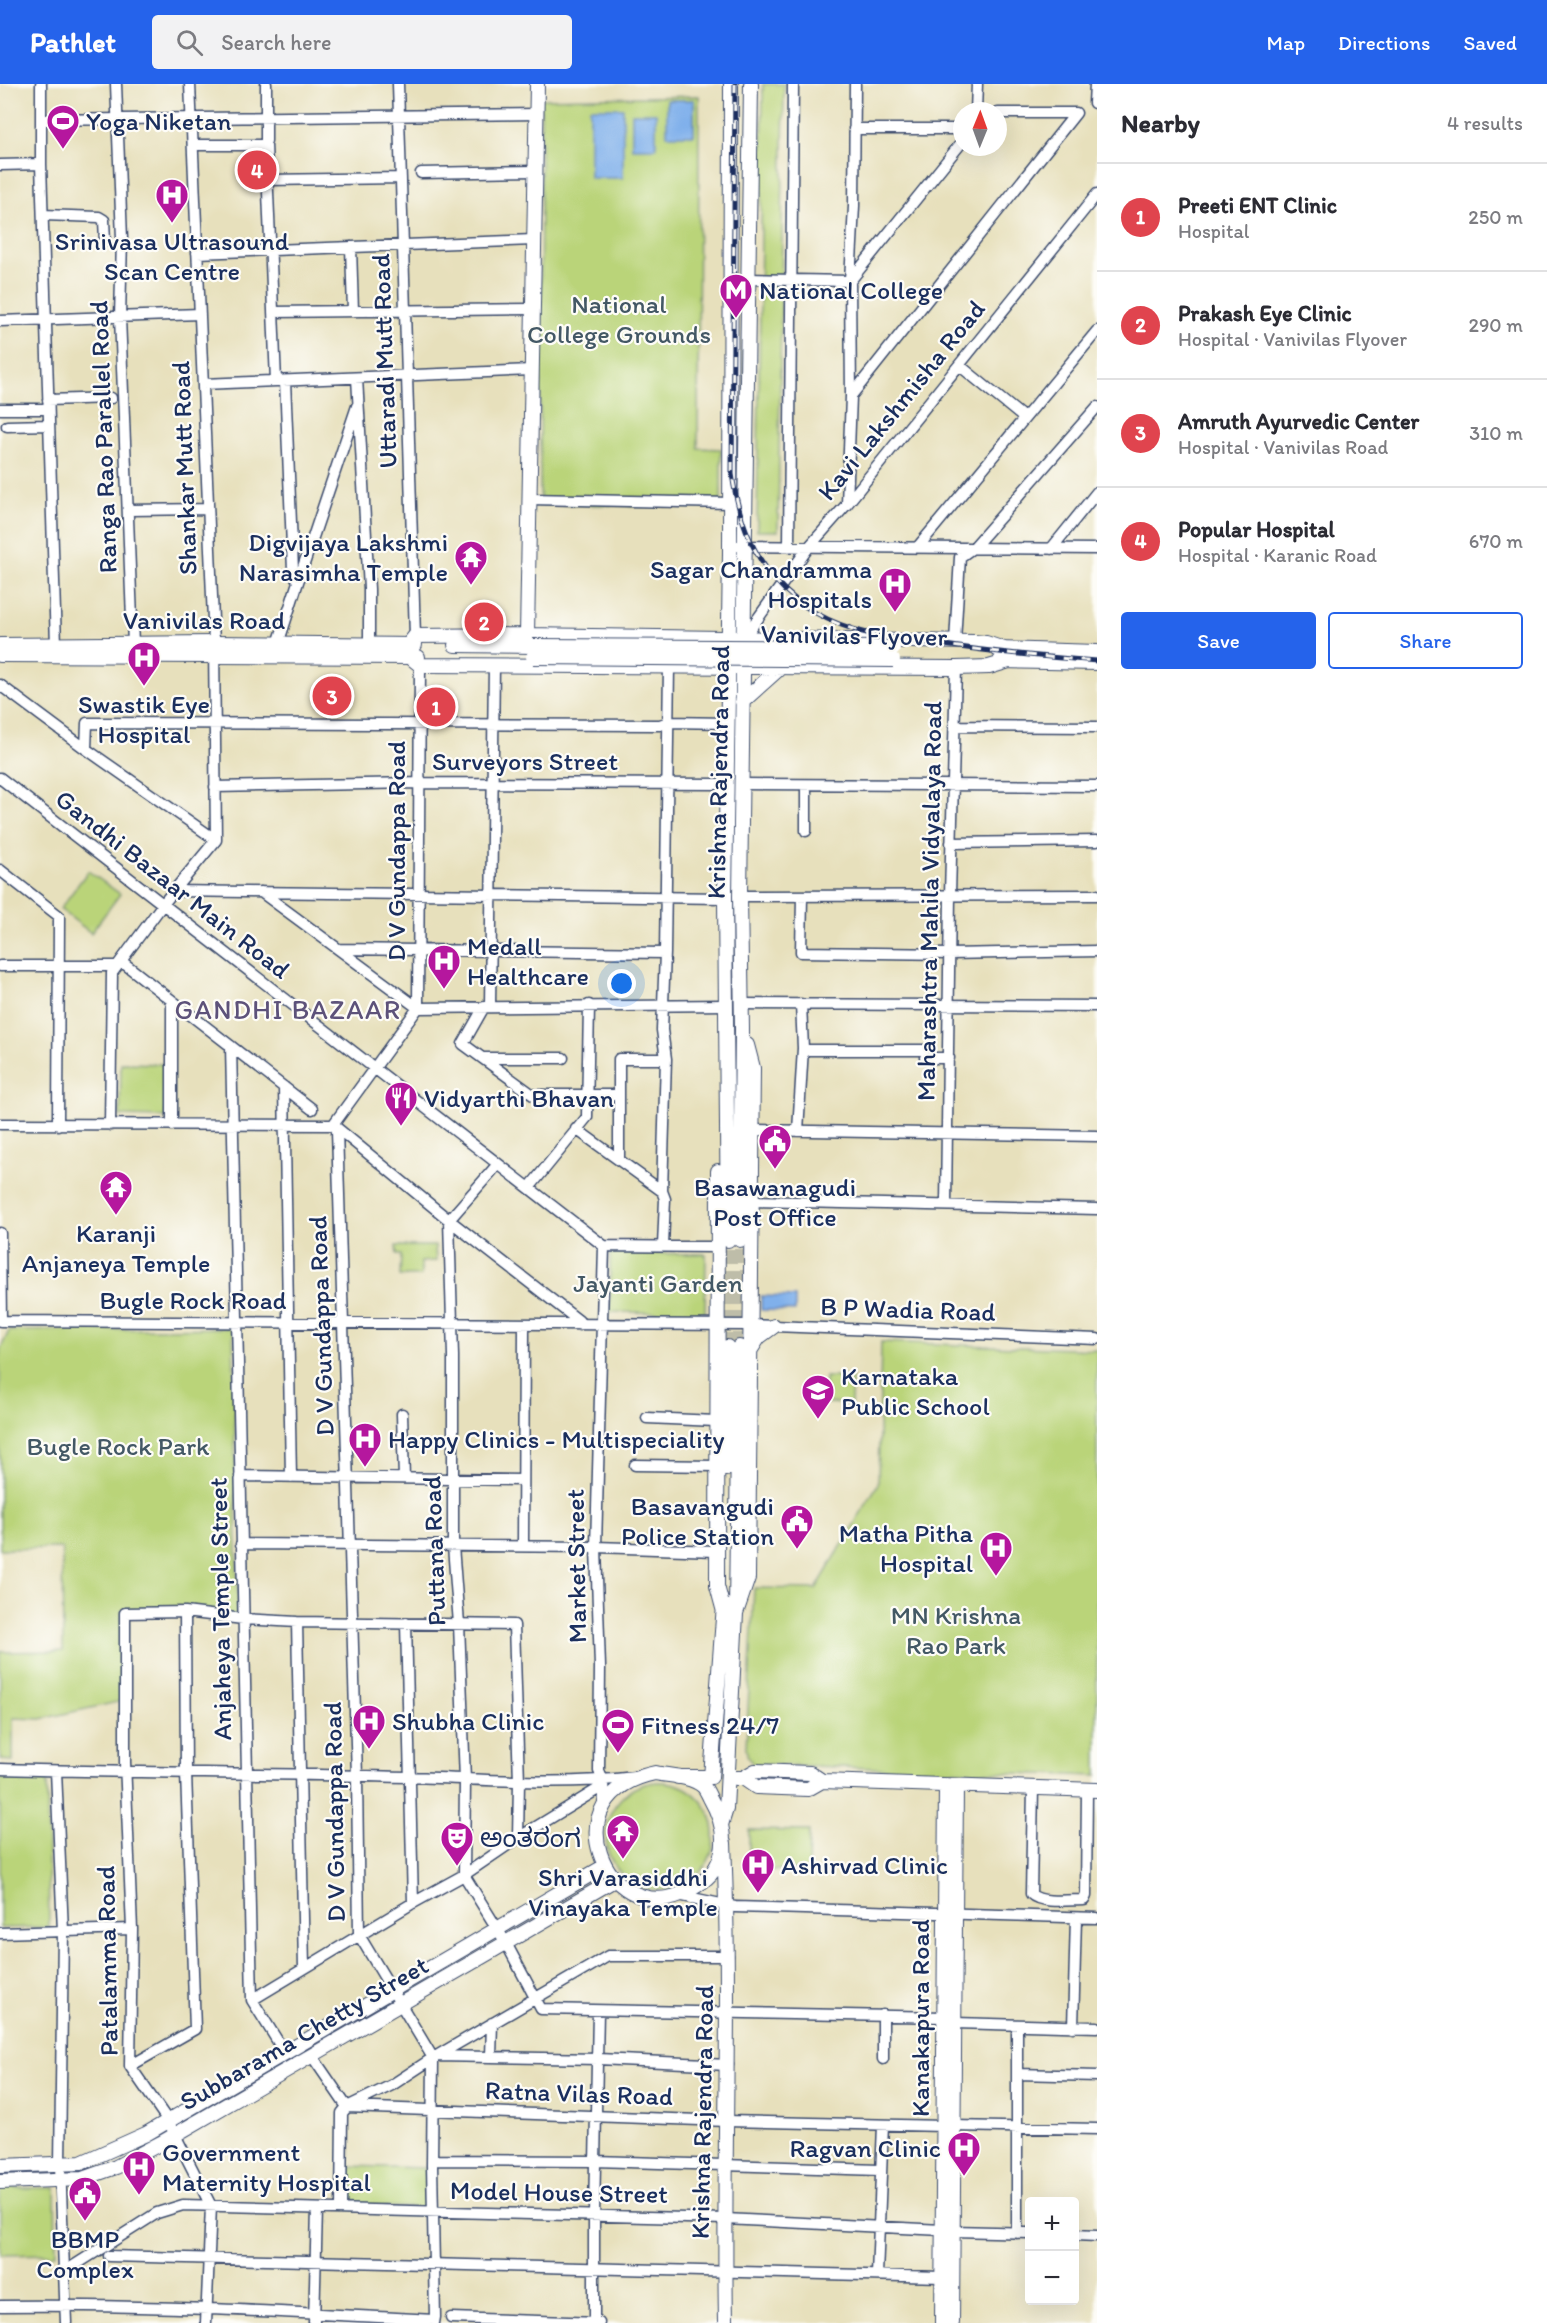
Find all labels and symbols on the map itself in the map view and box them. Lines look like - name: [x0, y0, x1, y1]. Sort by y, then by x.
- north arrow: [953, 102, 1007, 156]
- sports icon: Yoga Niketan: [45, 103, 81, 150]
- place label: Yoga Niketan: [86, 105, 232, 137]
- pin: 4: [238, 148, 276, 193]
- hospital icon: Srinivasa Ultrasound Scan Centre: [154, 177, 190, 224]
- place label: Srinivasa Ultrasound Scan Centre: [55, 225, 290, 287]
- street label: Uttaradi Mutt Road: [364, 252, 404, 469]
- metro station icon: National College: [718, 272, 754, 319]
- place label: National College: [759, 274, 943, 306]
- park label: National College Grounds: [527, 288, 711, 350]
- street label: Kavi Lakshmisha Road: [810, 293, 992, 507]
- street label: Ranga Rao Parallel Road: [82, 300, 124, 574]
- street label: Shankar Mutt Road: [164, 360, 204, 576]
- place label: Digvijaya Lakshmi Narasimha Temple: [239, 526, 448, 588]
- temple icon: Digvijaya Lakshmi Narasimha Temple: [453, 539, 489, 586]
- place label: Sagar Chandramma Hospitals: [650, 553, 872, 615]
- hospital icon: Sagar Chandramma Hospitals: [877, 566, 913, 613]
- pin: 2: [464, 600, 504, 644]
- street label: Vanivilas Road: [123, 604, 285, 636]
- street label: Vanivilas Flyover: [760, 617, 948, 653]
- hospital icon: Swastik Eye Hospital: [126, 640, 162, 687]
- street label: Krishna Rajendra Road: [700, 645, 736, 899]
- pin: 3: [312, 674, 352, 718]
- pin: 1: [416, 684, 456, 730]
- place label: Swastik Eye Hospital: [78, 688, 210, 750]
- street label: Maharashtra Mahila Vidyalaya Road: [910, 700, 949, 1101]
- street label: D V Gundappa Road: [380, 741, 412, 961]
- street label: Surveyors Street: [432, 745, 618, 777]
- street label: Gandhi Bazaar Main Road: [49, 782, 297, 986]
- place label: Medall Healthcare: [467, 930, 589, 992]
- hospital icon: Medall Healthcare: [426, 943, 462, 990]
- your location: [607, 969, 636, 998]
- district label: GANDHI BAZAAR: [174, 993, 402, 1026]
- restaurant icon: Vidyarthi Bhavan: [383, 1080, 419, 1127]
- place label: Vidyarthi Bhavan: [424, 1082, 614, 1114]
- public building icon: Basawanagudi Post Office: [757, 1123, 793, 1170]
- temple icon: Karanji Anjaneya Temple: [98, 1169, 134, 1216]
- place label: Basawanagudi Post Office: [694, 1171, 856, 1233]
- street label: D V Gundappa Road: [301, 1215, 341, 1437]
- place label: Karanji Anjaneya Temple: [22, 1217, 210, 1279]
- park label: Jayanti Garden: [573, 1267, 743, 1299]
- street label: Bugle Rock Road: [100, 1284, 287, 1316]
- street label: B P Wadia Road: [820, 1290, 997, 1328]
- place label: Karnataka Public School: [841, 1360, 990, 1422]
- school or university icon: Karnataka Public School: [800, 1373, 836, 1420]
- hospital icon: Happy Clinics - Multispeciality: [347, 1421, 383, 1468]
- place label: Happy Clinics - Multispeciality: [388, 1423, 725, 1455]
- park label: Bugle Rock Park: [27, 1430, 210, 1462]
- street label: Puttana Road: [415, 1475, 453, 1627]
- street label: Anjaheya Temple Street: [202, 1477, 238, 1741]
- street label: Market Street: [559, 1488, 593, 1643]
- place label: Basavangudi Police Station: [621, 1490, 774, 1552]
- public building icon: Basavangudi Police Station: [779, 1503, 815, 1550]
- place label: Matha Pitha Hospital: [839, 1517, 973, 1579]
- hospital icon: Matha Pitha Hospital: [978, 1530, 1014, 1577]
- park label: MN Krishna Rao Park: [891, 1599, 1021, 1661]
- street label: D V Gundappa Road: [316, 1701, 352, 1922]
- hospital icon: Shubha Clinic: [351, 1703, 387, 1750]
- place label: Shubha Clinic: [392, 1705, 544, 1737]
- sports icon: Fitness 24/7: [600, 1707, 636, 1754]
- place label: Fitness 24/7: [641, 1709, 779, 1741]
- temple icon: Shri Varasiddhi Vinayaka Temple: [605, 1813, 641, 1860]
- theatre icon: ಅಂತರಂಗ: [439, 1820, 475, 1867]
- place label: ಅಂತರಂಗ: [480, 1822, 581, 1854]
- hospital icon: Ashirvad Clinic: [740, 1847, 776, 1894]
- place label: Ashirvad Clinic: [781, 1849, 948, 1881]
- place label: Shri Varasiddhi Vinayaka Temple: [528, 1861, 718, 1923]
- street label: Patalamma Road: [89, 1865, 125, 2056]
- street label: Kanakapura Road: [904, 1919, 936, 2117]
- street label: Subbarama Chetty Street: [174, 1949, 434, 2117]
- street label: Krishna Rajendra Road: [684, 1985, 720, 2239]
- street label: Ratna Vilas Road: [484, 2074, 674, 2112]
- hospital icon: Ragvan Clinic: [946, 2130, 982, 2177]
- place label: Ragvan Clinic: [790, 2132, 941, 2164]
- place label: Government Maternity Hospital: [162, 2136, 371, 2198]
- hospital icon: Government Maternity Hospital: [121, 2149, 157, 2196]
- street label: Model House Street: [450, 2174, 668, 2210]
- public building icon: BBMP Complex: [67, 2175, 103, 2222]
- place label: BBMP Complex: [36, 2223, 134, 2285]

